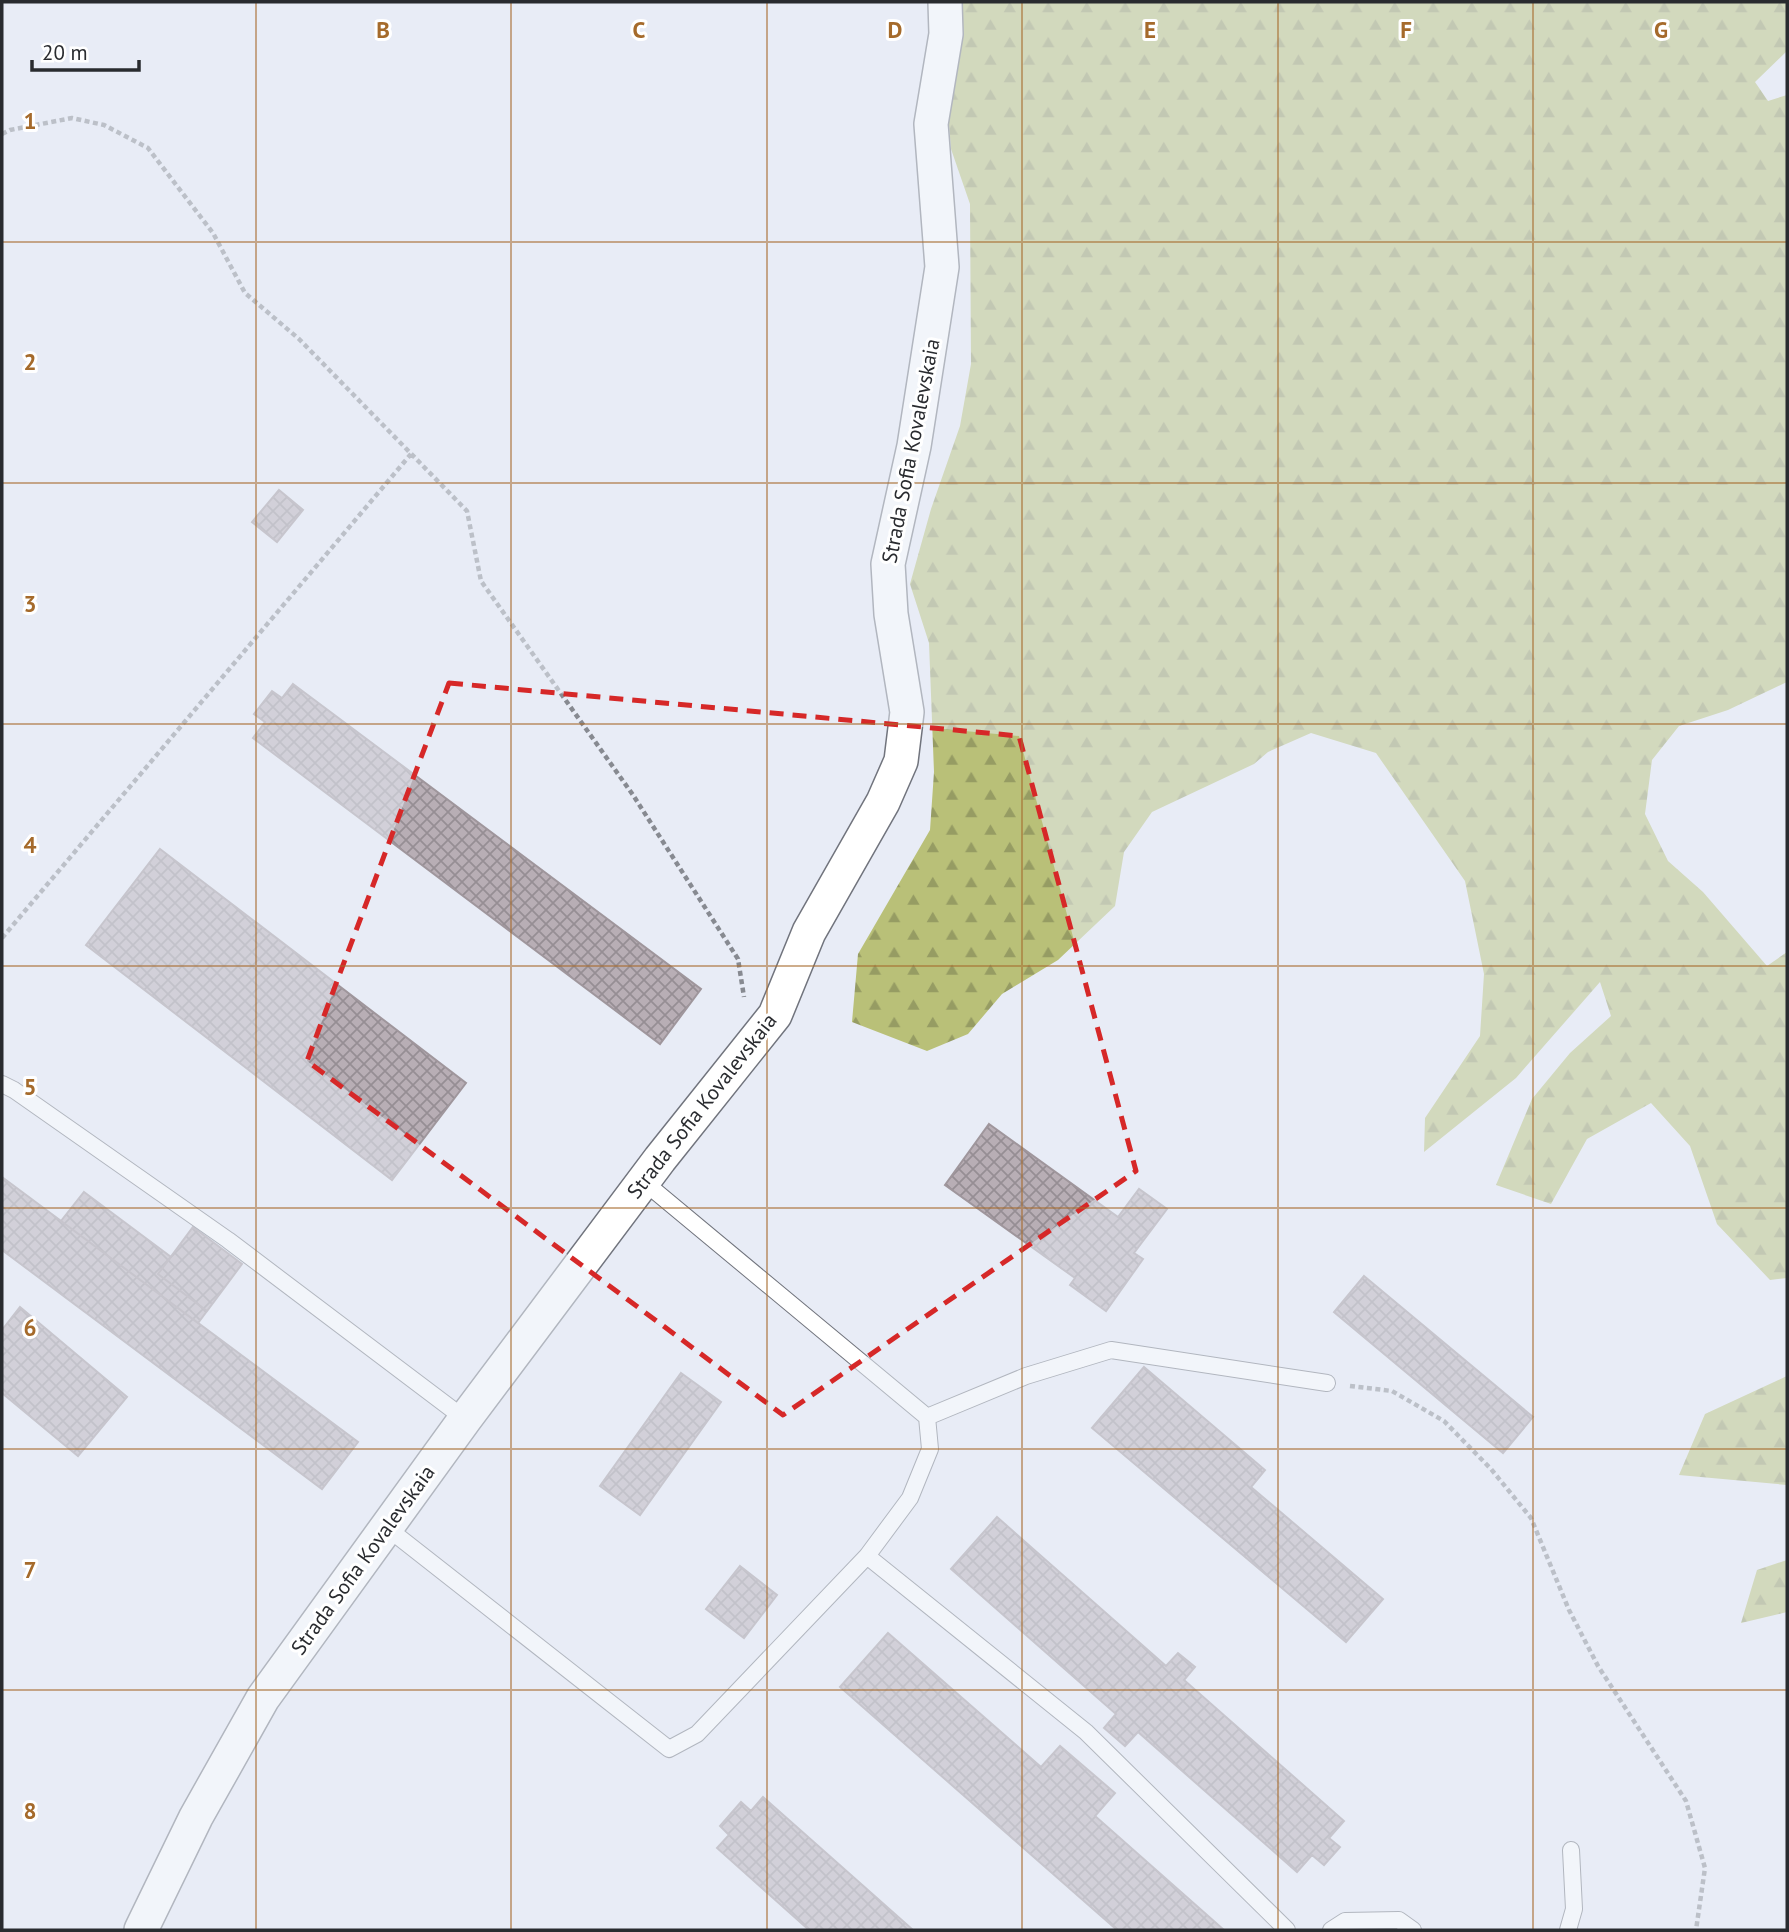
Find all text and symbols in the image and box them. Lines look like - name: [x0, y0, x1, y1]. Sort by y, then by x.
- text: B: [376, 15, 390, 44]
- text: C: [633, 15, 646, 44]
- text: D: [888, 15, 902, 44]
- text: E: [1144, 15, 1156, 44]
- text: F: [1400, 15, 1412, 44]
- text: G: [1654, 15, 1668, 44]
- scale bar: [32, 28, 138, 72]
- text: 20 m: [42, 39, 88, 66]
- text: 1: [23, 106, 37, 135]
- street label: Strada Sofia Kovalevskaia: [875, 336, 946, 565]
- text: 2: [23, 347, 37, 376]
- text: 3: [23, 589, 37, 618]
- text: 4: [23, 830, 37, 859]
- street label: Strada Sofia Kovalevskaia: [621, 1008, 782, 1204]
- text: 5: [23, 1072, 37, 1101]
- text: 6: [23, 1313, 37, 1342]
- street label: Strada Sofia Kovalevskaia: [285, 1460, 441, 1660]
- text: 7: [23, 1555, 37, 1584]
- text: 8: [23, 1796, 37, 1825]

